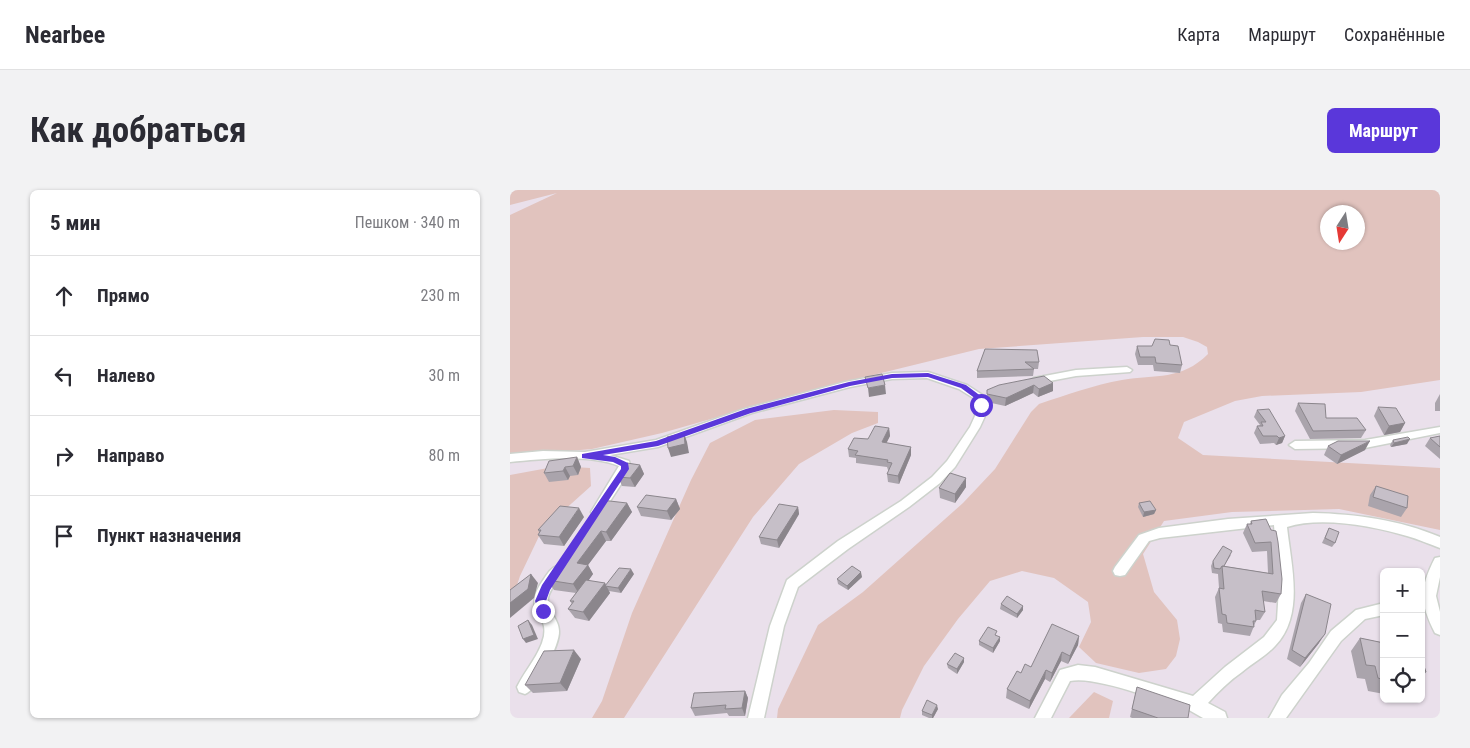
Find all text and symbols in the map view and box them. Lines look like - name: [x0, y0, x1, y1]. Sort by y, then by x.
- text: Nearbee: [25, 21, 105, 49]
- text: Карта: [1177, 24, 1220, 45]
- text: Маршрут: [1248, 24, 1316, 45]
- text: Сохранённые: [1344, 24, 1445, 45]
- button: Маршрут: [1327, 108, 1440, 153]
- text: Как добраться: [30, 110, 246, 151]
- north arrow: [1320, 205, 1365, 250]
- text: 5 мин: [50, 211, 100, 235]
- text: Пешком · 340 m: [355, 213, 460, 232]
- icon: ahead: [50, 282, 78, 310]
- text: Прямо: [97, 284, 150, 307]
- text: 230 m: [421, 286, 460, 305]
- icon: left: [50, 362, 78, 390]
- text: Налево: [97, 364, 155, 387]
- text: 30 m: [428, 366, 460, 385]
- route start: [970, 394, 993, 417]
- icon: right: [50, 442, 78, 470]
- text: Направо: [97, 444, 164, 467]
- text: 80 m: [428, 446, 460, 465]
- icon: arrive: [50, 522, 78, 550]
- text: Пункт назначения: [97, 524, 241, 547]
- map controls: [1380, 568, 1425, 703]
- button: +: [1380, 568, 1425, 613]
- route end: [532, 600, 555, 623]
- button: −: [1380, 613, 1425, 658]
- button: locate: [1380, 658, 1425, 703]

